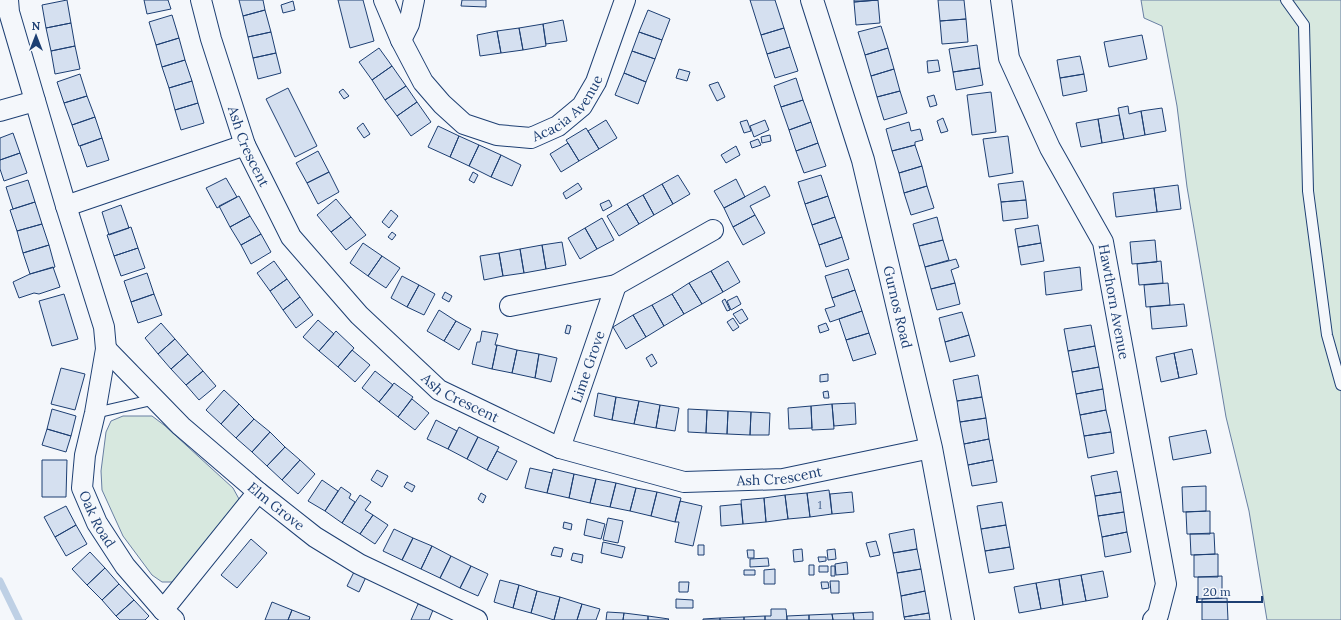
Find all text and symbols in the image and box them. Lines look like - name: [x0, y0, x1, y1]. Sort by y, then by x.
- north arrow: [16, 16, 56, 56]
- text: N: [32, 19, 41, 33]
- street label: Acacia Avenue: [528, 73, 607, 146]
- street label: Ash Crescent: [224, 103, 274, 190]
- street label: Hawthorn Avenue: [1095, 243, 1133, 361]
- street label: Gurnos Road: [879, 264, 916, 350]
- street label: Lime Grove: [567, 328, 609, 405]
- street label: Ash Crescent: [417, 369, 502, 427]
- street label: Ash Crescent: [735, 462, 824, 489]
- street label: Elm Grove: [244, 478, 309, 535]
- street label: Oak Road: [75, 488, 120, 551]
- house number: 1: [818, 497, 822, 512]
- scale bar: [1197, 578, 1262, 604]
- text: 20 m: [1203, 584, 1231, 599]

